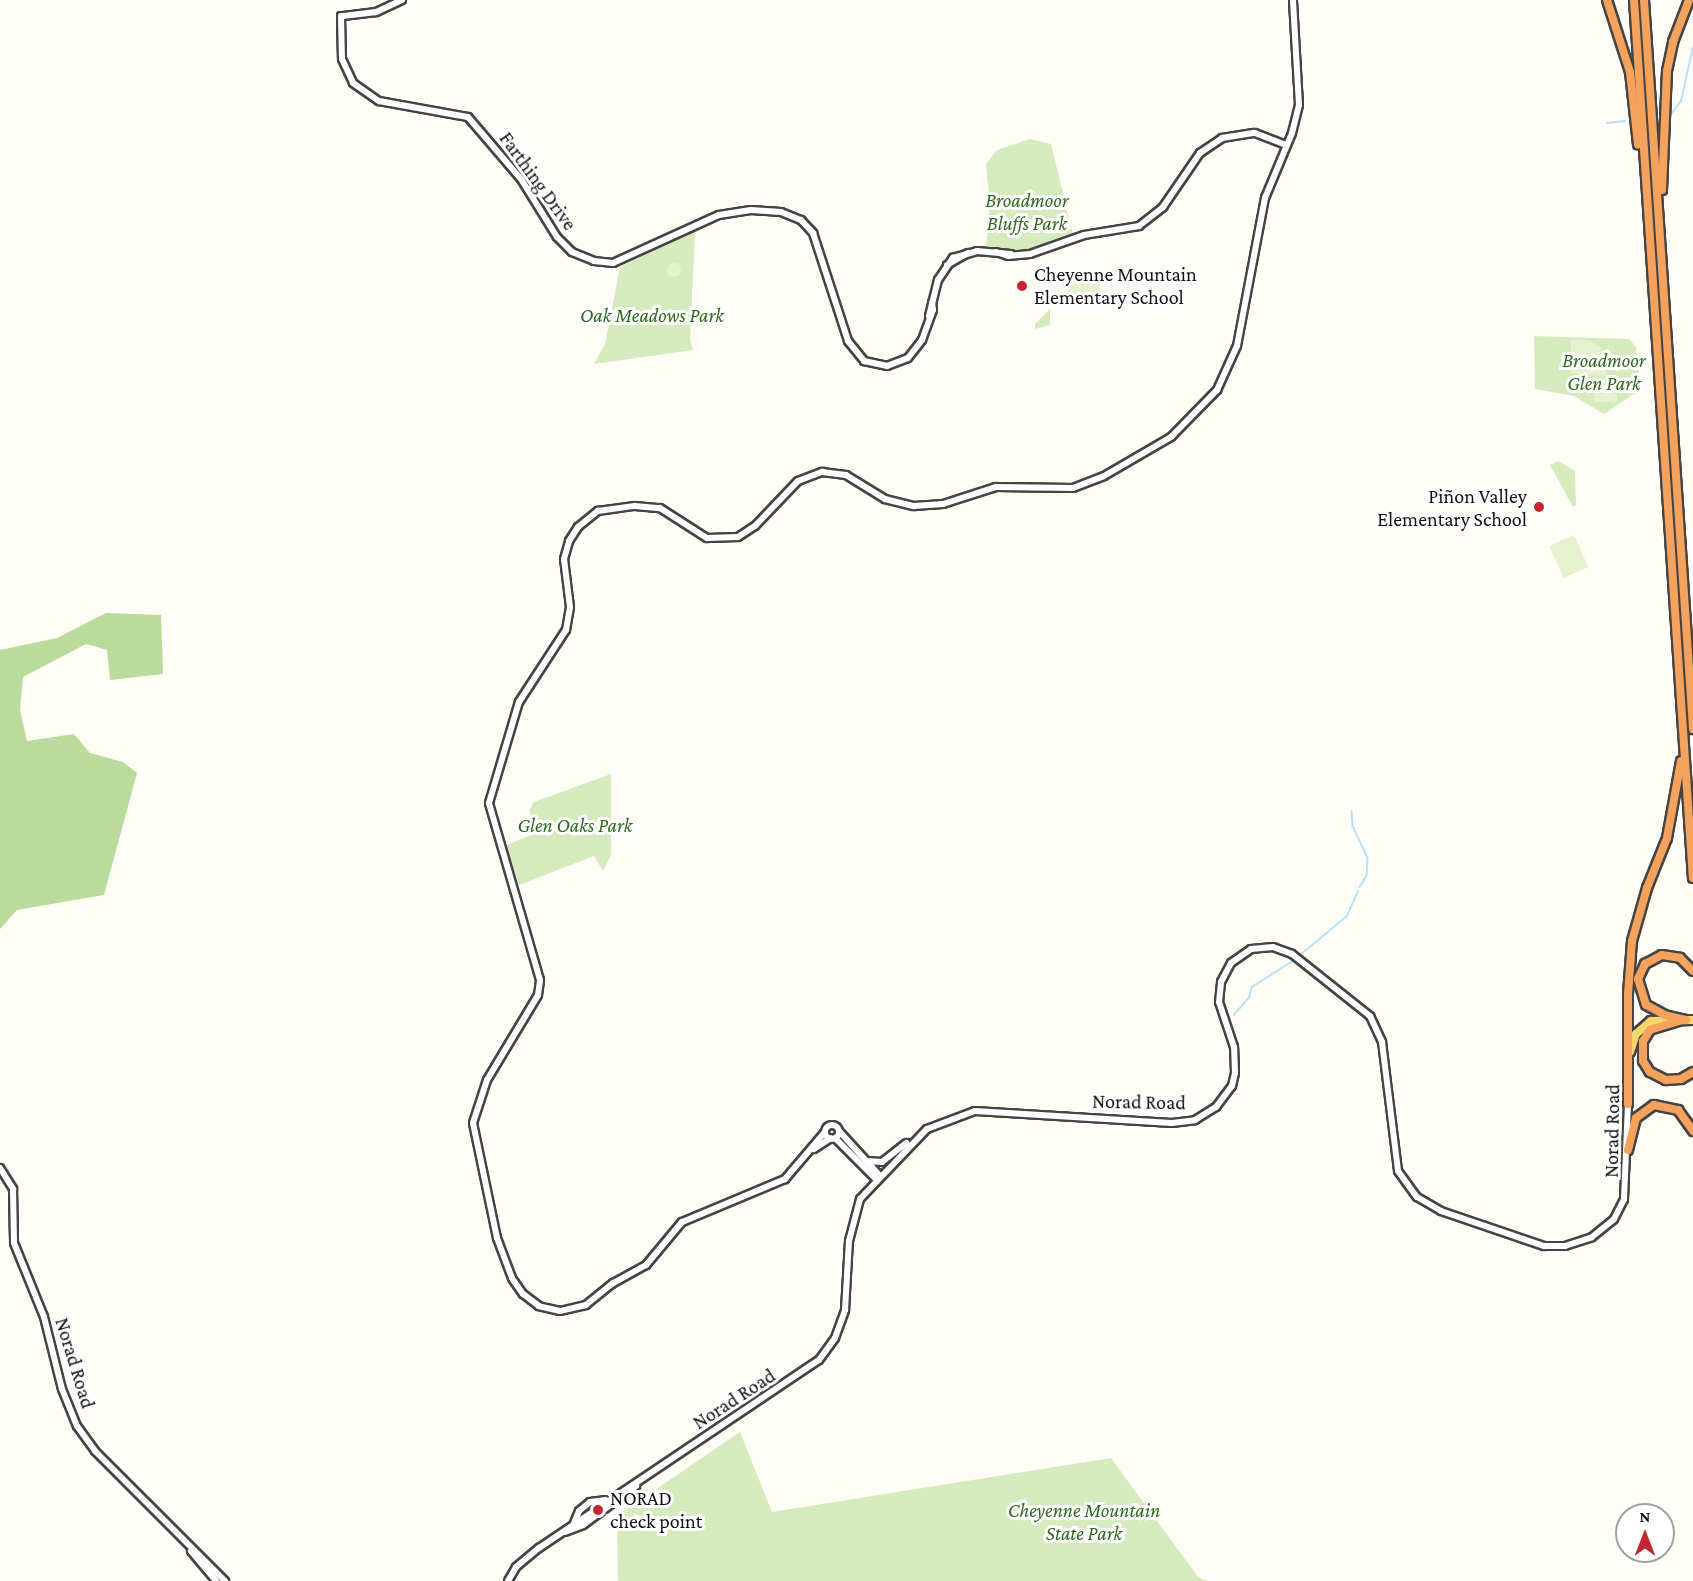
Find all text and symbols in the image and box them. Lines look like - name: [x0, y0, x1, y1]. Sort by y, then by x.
- street label: Farthing Drive: [494, 127, 582, 235]
- park label: Broadmoor Bluffs Park: [985, 188, 1069, 235]
- place label: Cheyenne Mountain Elementary School: [1034, 262, 1197, 309]
- marker: Cheyenne Mountain Elementary School: [1015, 279, 1029, 293]
- park label: Oak Meadows Park: [580, 303, 724, 327]
- park label: Broadmoor Glen Park: [1562, 349, 1646, 396]
- place label: Piñon Valley Elementary School: [1377, 484, 1527, 531]
- marker: Piñon Valley Elementary School: [1532, 500, 1546, 514]
- park label: Glen Oaks Park: [517, 813, 633, 837]
- street label: Norad Road: [1599, 1084, 1625, 1178]
- street label: Norad Road: [1092, 1089, 1186, 1115]
- street label: Norad Road: [50, 1315, 100, 1411]
- street label: Norad Road: [688, 1363, 780, 1435]
- place label: NORAD check point: [610, 1486, 702, 1533]
- park label: Cheyenne Mountain State Park: [1008, 1498, 1160, 1545]
- marker: NORAD check point: [591, 1503, 605, 1517]
- north arrow: [1615, 1503, 1675, 1563]
- text: N: [1640, 1508, 1650, 1525]

